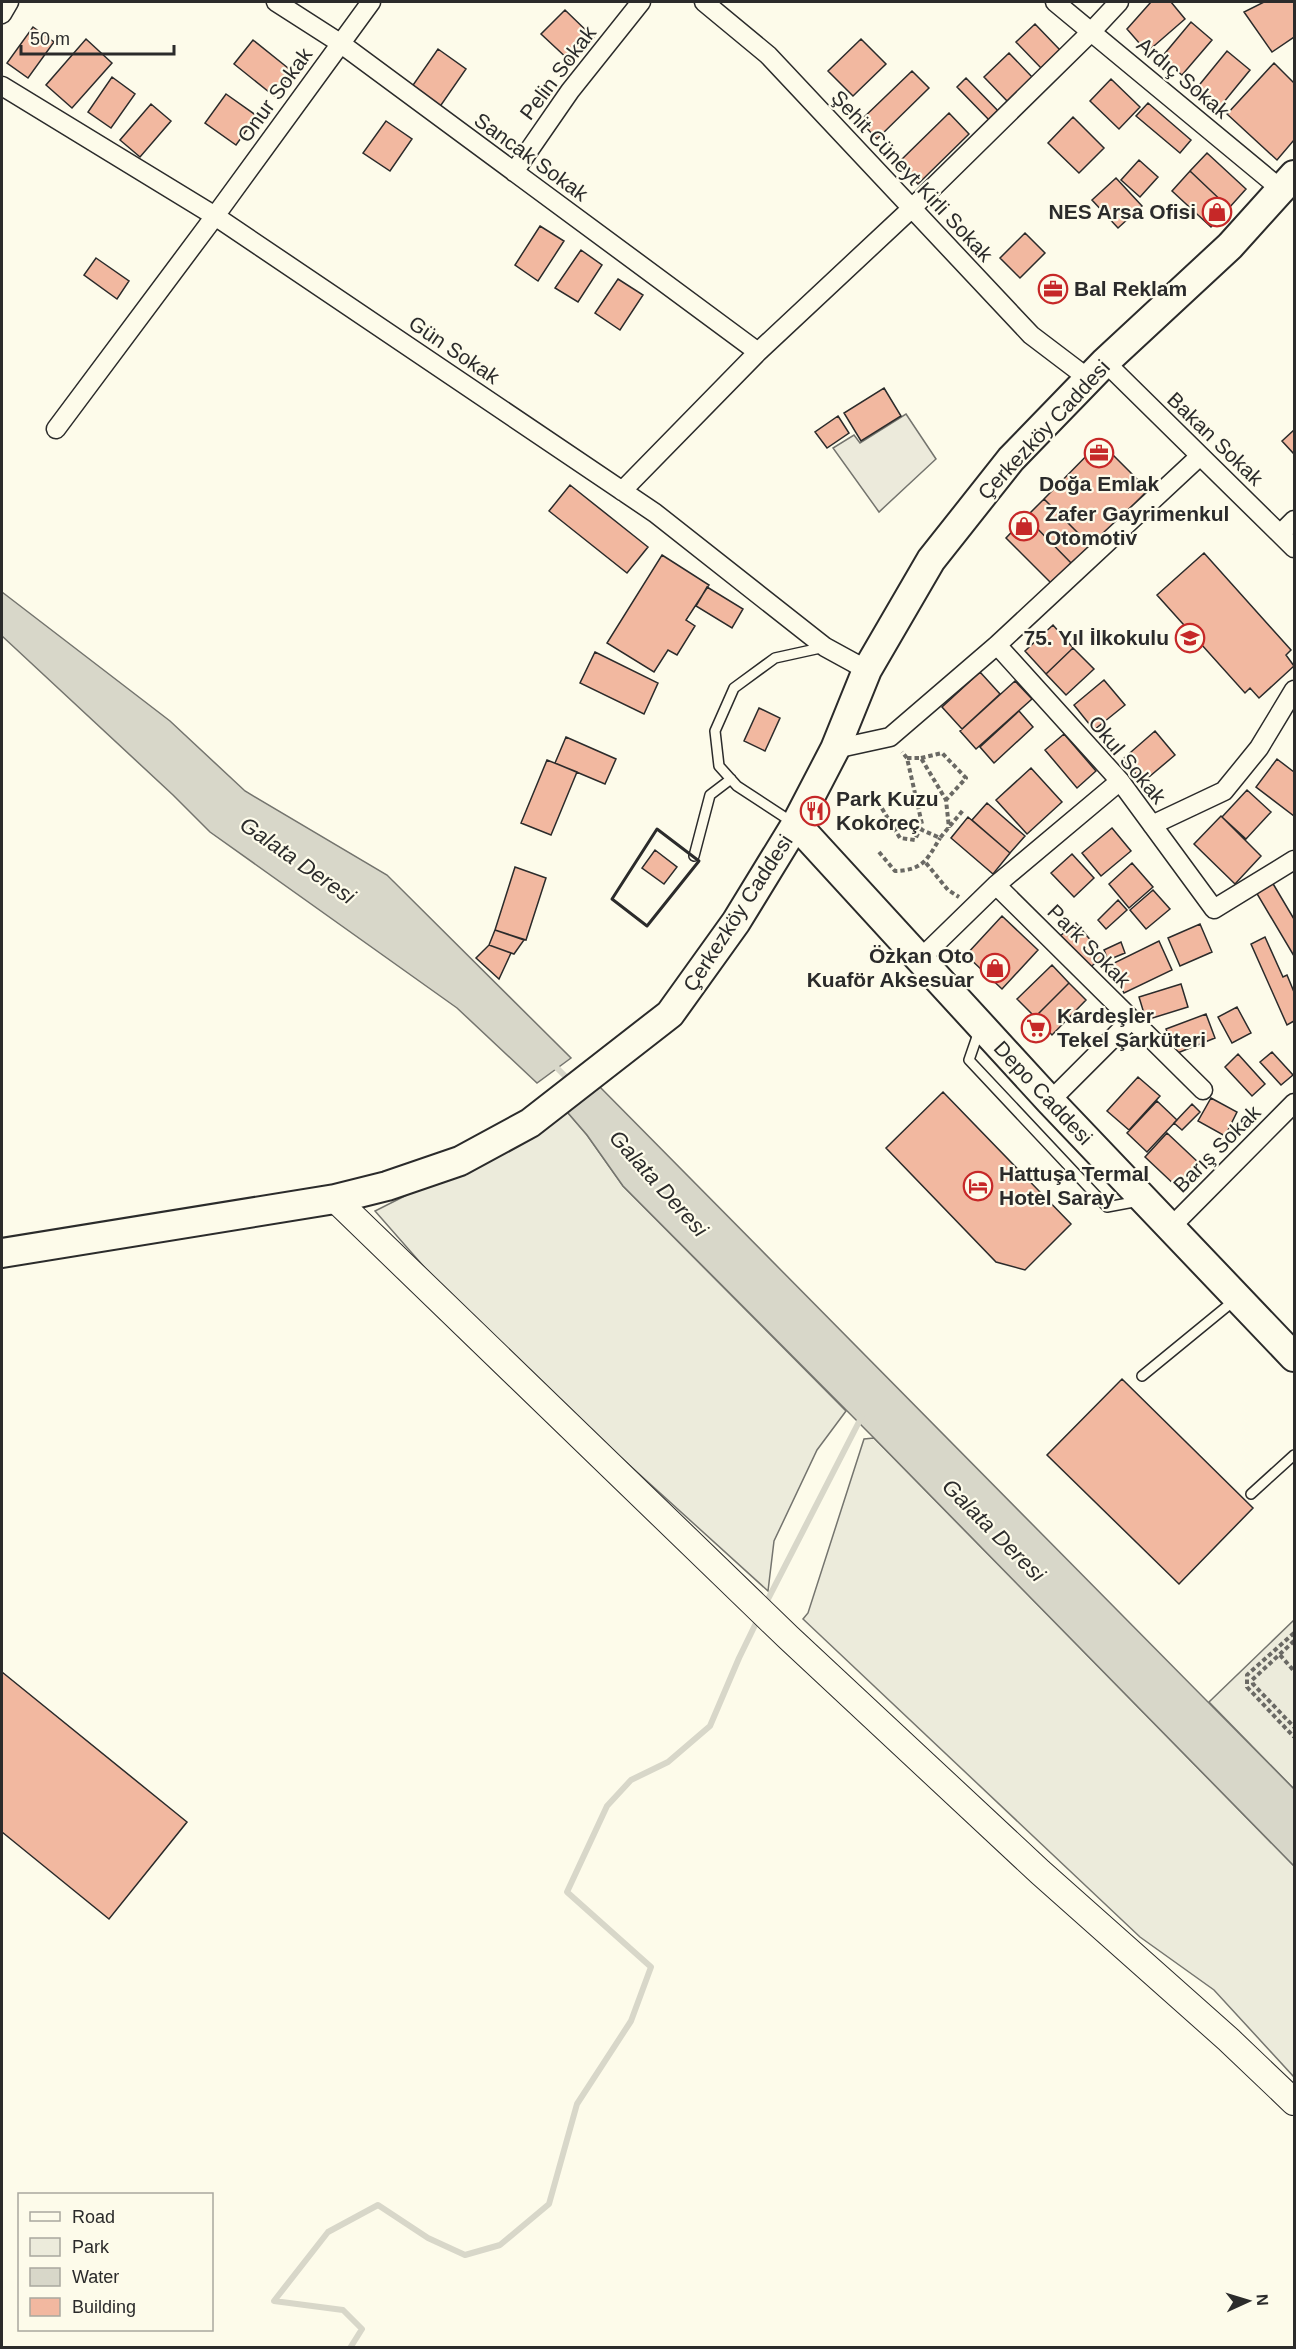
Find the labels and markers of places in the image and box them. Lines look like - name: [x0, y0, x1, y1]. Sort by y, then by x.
- shop icon: NES Arsa Ofisi: [1201, 196, 1233, 228]
- place label: NES Arsa Ofisi: [1049, 200, 1196, 223]
- office icon: Bal Reklam: [1037, 273, 1069, 305]
- place label: Bal Reklam: [1074, 277, 1187, 300]
- office icon: Doğa Emlak: [1083, 437, 1115, 469]
- place label: Doğa Emlak: [1039, 472, 1159, 495]
- place label: Zafer Gayrimenkul Otomotiv: [1045, 502, 1229, 549]
- shop icon: Zafer Gayrimenkul Otomotiv: [1008, 510, 1040, 542]
- school or university icon: 75. Yıl İlkokulu: [1174, 622, 1206, 654]
- place label: 75. Yıl İlkokulu: [1023, 626, 1169, 649]
- place label: Park Kuzu Kokoreç: [836, 787, 939, 834]
- restaurant icon: Park Kuzu Kokoreç: [799, 795, 831, 827]
- place label: Özkan Oto Kuaför Aksesuar: [807, 944, 974, 991]
- shop icon: Özkan Oto Kuaför Aksesuar: [979, 952, 1011, 984]
- place label: Kardeşler Tekel Şarküteri: [1057, 1004, 1206, 1051]
- supermarket icon: Kardeşler Tekel Şarküteri: [1020, 1012, 1052, 1044]
- place label: Hattuşa Termal Hotel Saray: [999, 1162, 1149, 1209]
- hotel icon: Hattuşa Termal Hotel Saray: [962, 1170, 994, 1202]

